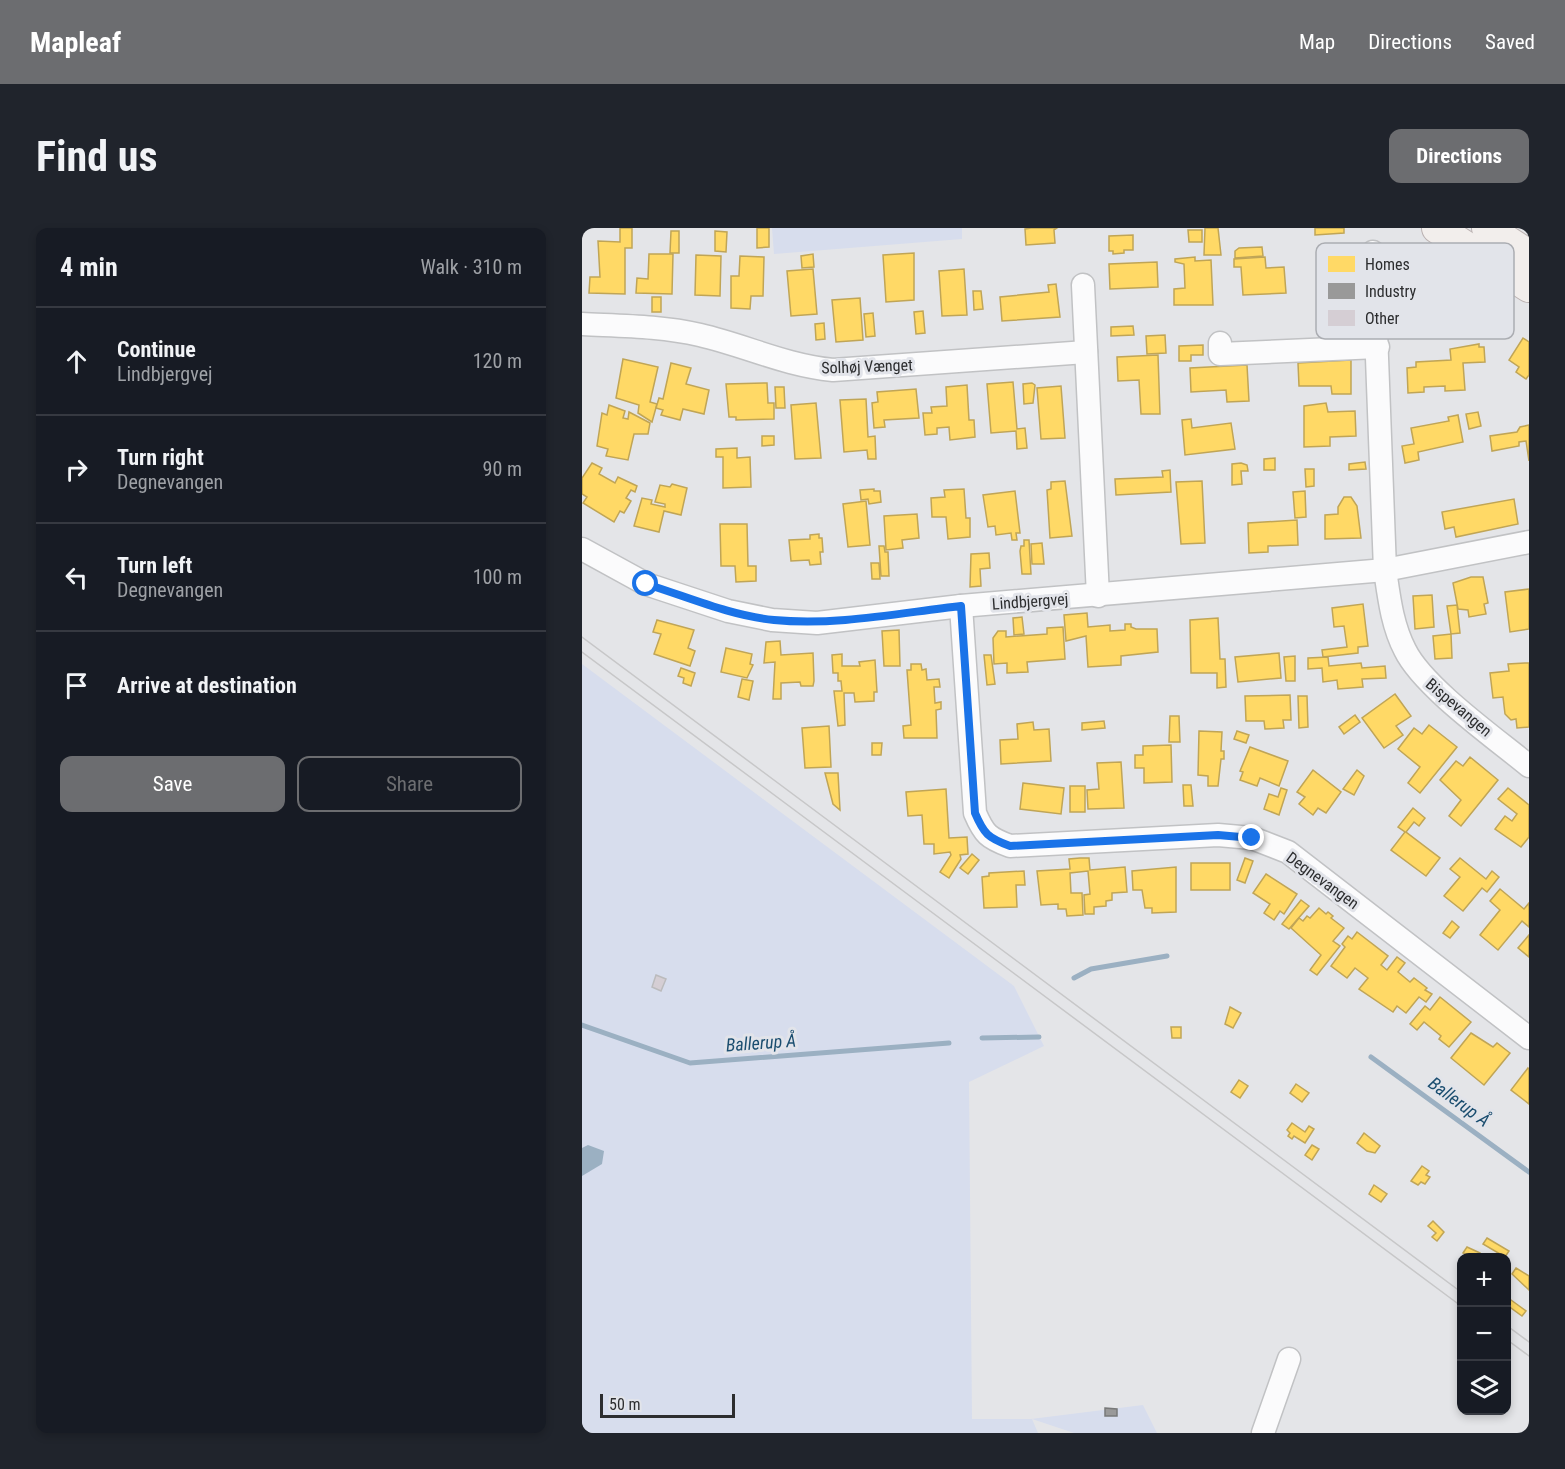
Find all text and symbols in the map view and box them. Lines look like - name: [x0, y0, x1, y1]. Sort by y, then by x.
- text: Mapleaf: [30, 26, 121, 59]
- text: Map: [1299, 30, 1335, 54]
- text: Directions: [1368, 30, 1452, 54]
- text: Saved: [1485, 30, 1535, 54]
- button: Directions: [1389, 129, 1529, 183]
- text: Find us: [36, 132, 157, 181]
- legend: [1316, 243, 1514, 339]
- text: 4 min: [60, 252, 118, 282]
- text: Walk · 310 m: [421, 255, 522, 279]
- text: Homes: [1365, 255, 1410, 274]
- text: Industry: [1365, 282, 1416, 301]
- text: Other: [1365, 309, 1400, 328]
- text: Continue: [117, 337, 196, 362]
- icon: ahead: [60, 345, 93, 378]
- text: 120 m: [473, 349, 522, 373]
- street label: Solhøj Vænget: [821, 355, 913, 378]
- text: Lindbjergvej: [117, 362, 213, 386]
- text: Turn right: [117, 445, 204, 470]
- icon: right: [60, 453, 93, 486]
- text: 90 m: [483, 457, 522, 481]
- text: Degnevangen: [117, 470, 223, 494]
- text: Turn left: [117, 553, 192, 578]
- icon: left: [60, 561, 93, 594]
- text: 100 m: [473, 565, 522, 589]
- route start: [632, 570, 658, 596]
- text: Degnevangen: [117, 578, 223, 602]
- street label: Lindbjergvej: [991, 589, 1069, 614]
- icon: arrive: [60, 669, 93, 702]
- text: Arrive at destination: [117, 673, 297, 698]
- street label: Bispevangen: [1422, 674, 1496, 740]
- button: Save: [60, 756, 285, 812]
- button: Share: [297, 756, 522, 812]
- route end: [1238, 824, 1264, 850]
- street label: Degnevangen: [1283, 848, 1363, 913]
- water label: Ballerup Å: [725, 1029, 797, 1055]
- water label: Ballerup Å: [1425, 1072, 1495, 1131]
- map controls: [1457, 1253, 1511, 1415]
- button: +: [1457, 1253, 1511, 1307]
- button: −: [1457, 1307, 1511, 1361]
- button: layers: [1457, 1361, 1511, 1415]
- scale bar: [600, 1391, 735, 1418]
- text: 50 m: [609, 1395, 641, 1414]

